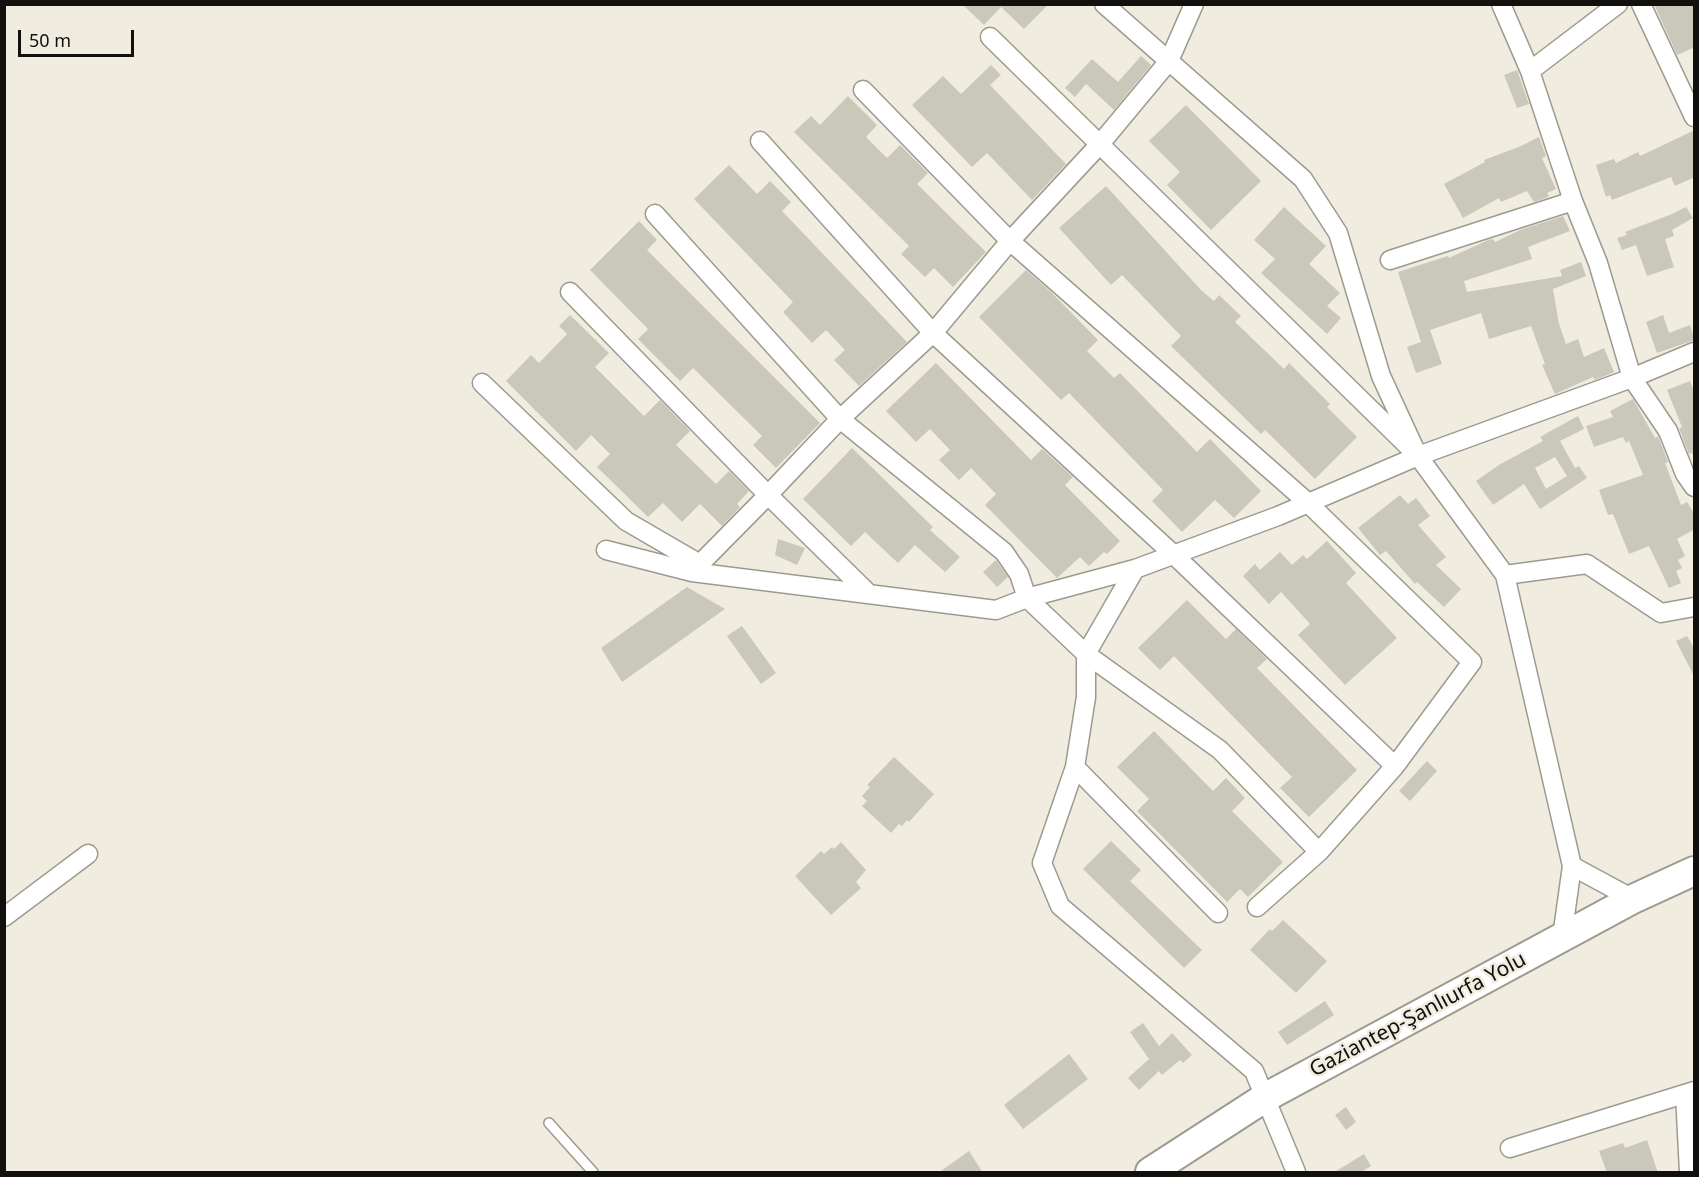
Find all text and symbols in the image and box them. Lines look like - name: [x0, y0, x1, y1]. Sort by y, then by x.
- scale bar: [21, 18, 136, 56]
- text: 50 m: [29, 28, 71, 52]
- street label: Gaziantep-Şanlıurfa Yolu: [1306, 947, 1530, 1083]

